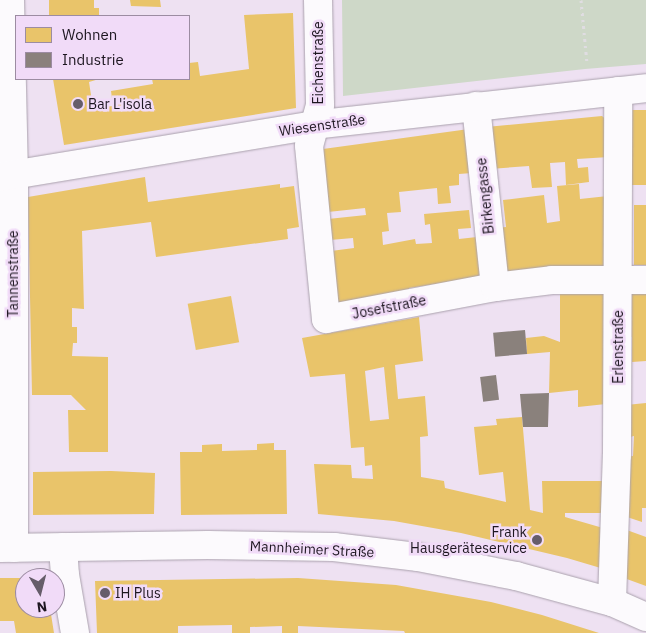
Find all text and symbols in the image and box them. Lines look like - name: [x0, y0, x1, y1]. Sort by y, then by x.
- legend: [15, 15, 190, 80]
- street label: Eichenstraße: [310, 21, 326, 105]
- text: Wohnen: [62, 25, 117, 44]
- text: Industrie: [62, 50, 124, 69]
- place label: Bar L'isola: [88, 96, 152, 112]
- marker: Bar L'isola: [72, 98, 84, 110]
- street label: Wiesenstraße: [278, 111, 366, 139]
- street label: Birkengasse: [473, 157, 497, 235]
- street label: Tannenstraße: [5, 231, 21, 317]
- street label: Josefstraße: [351, 292, 427, 322]
- street label: Erlenstraße: [610, 310, 626, 384]
- place label: Frank Hausgeräteservice: [410, 524, 527, 556]
- marker: Frank Hausgeräteservice: [531, 534, 543, 546]
- street label: Mannheimer Straße: [249, 537, 375, 561]
- north arrow: [15, 568, 65, 618]
- place label: IH Plus: [115, 585, 161, 601]
- marker: IH Plus: [99, 587, 111, 599]
- text: N: [36, 597, 48, 616]

